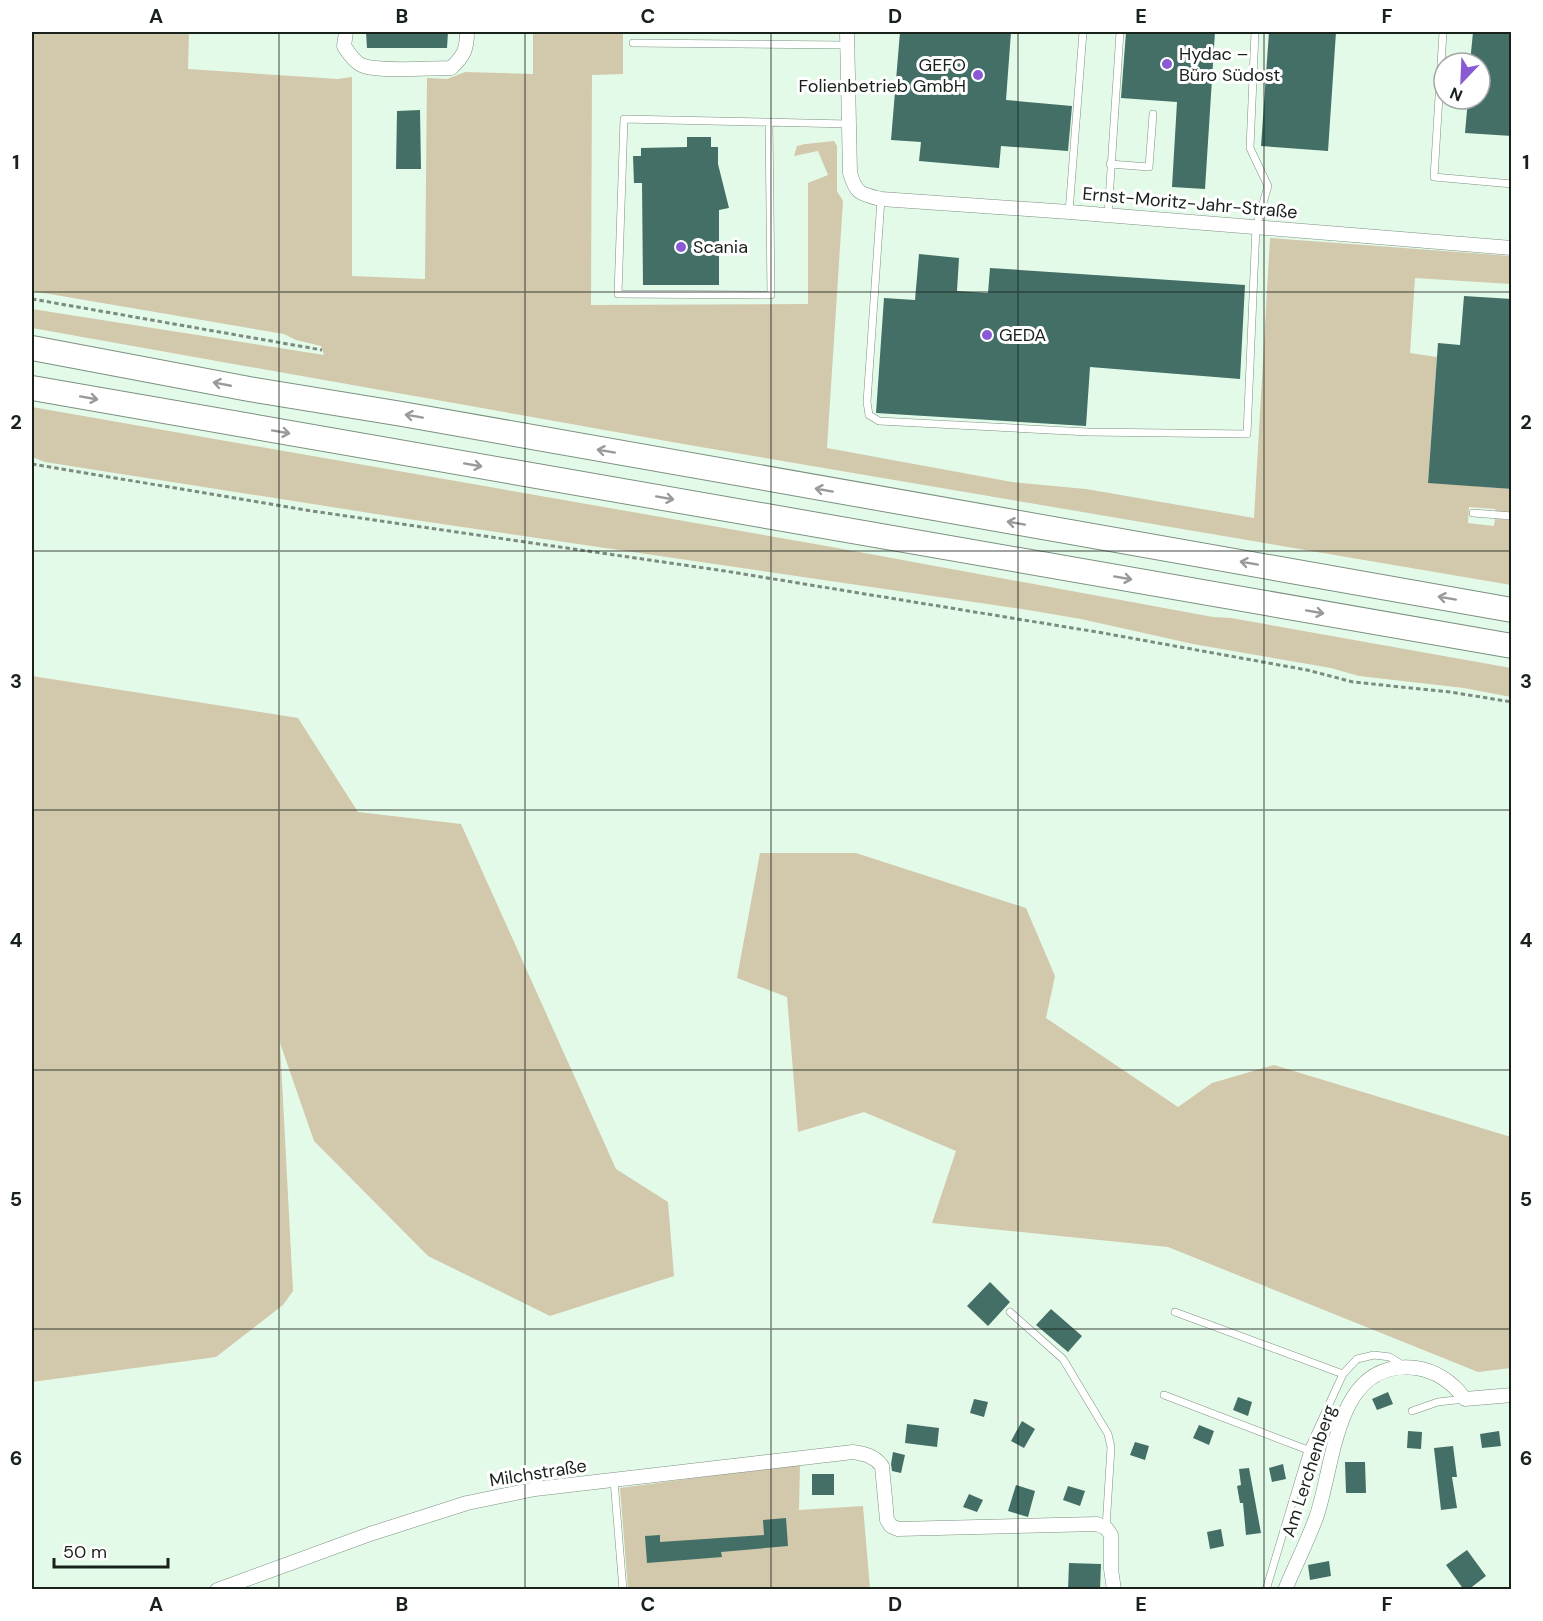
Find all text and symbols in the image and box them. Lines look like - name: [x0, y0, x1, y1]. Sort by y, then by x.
- text: A: [149, 3, 163, 29]
- text: B: [396, 3, 408, 29]
- text: C: [641, 3, 655, 29]
- text: D: [888, 3, 902, 29]
- text: E: [1135, 3, 1147, 29]
- text: F: [1381, 3, 1393, 29]
- place label: Hydac – Büro Südost: [1179, 42, 1280, 87]
- north arrow: [1432, 51, 1492, 111]
- place label: GEFO Folienbetrieb GmbH: [798, 53, 966, 98]
- marker: Hydac – Büro Südost: [1160, 57, 1174, 71]
- marker: GEFO Folienbetrieb GmbH: [971, 68, 985, 82]
- text: N: [1447, 82, 1466, 106]
- text: 1: [12, 149, 20, 175]
- text: 1: [1522, 149, 1530, 175]
- street label: Ernst-Moritz-Jahr-Straße: [1081, 182, 1299, 224]
- place label: Scania: [693, 235, 748, 259]
- marker: Scania: [674, 240, 688, 254]
- place label: GEDA: [999, 323, 1046, 347]
- marker: GEDA: [980, 328, 994, 342]
- one-way arrow: [213, 378, 232, 389]
- one-way arrow: [79, 393, 98, 404]
- text: 2: [10, 409, 22, 435]
- text: 2: [1520, 409, 1532, 435]
- one-way arrow: [405, 410, 425, 421]
- one-way arrow: [271, 427, 290, 438]
- one-way arrow: [597, 445, 617, 456]
- one-way arrow: [463, 460, 483, 471]
- one-way arrow: [815, 484, 835, 495]
- one-way arrow: [655, 493, 675, 504]
- one-way arrow: [1007, 517, 1027, 528]
- one-way arrow: [1240, 557, 1260, 568]
- one-way arrow: [1113, 573, 1133, 584]
- one-way arrow: [1437, 592, 1457, 603]
- one-way arrow: [1305, 607, 1325, 618]
- text: 3: [10, 668, 22, 694]
- text: 3: [1520, 668, 1532, 694]
- text: 4: [10, 927, 23, 953]
- text: 4: [1520, 927, 1533, 953]
- text: 5: [10, 1186, 22, 1212]
- text: 5: [1520, 1186, 1532, 1212]
- street label: Am Lerchenberg: [1276, 1402, 1342, 1540]
- text: 6: [10, 1445, 22, 1471]
- text: 6: [1520, 1445, 1532, 1471]
- street label: Milchstraße: [488, 1453, 588, 1493]
- scale bar: [54, 1531, 168, 1569]
- text: 50 m: [63, 1540, 107, 1564]
- text: A: [149, 1591, 163, 1617]
- text: B: [396, 1591, 408, 1617]
- text: C: [641, 1591, 655, 1617]
- text: D: [888, 1591, 902, 1617]
- text: E: [1135, 1591, 1147, 1617]
- text: F: [1381, 1591, 1393, 1617]

